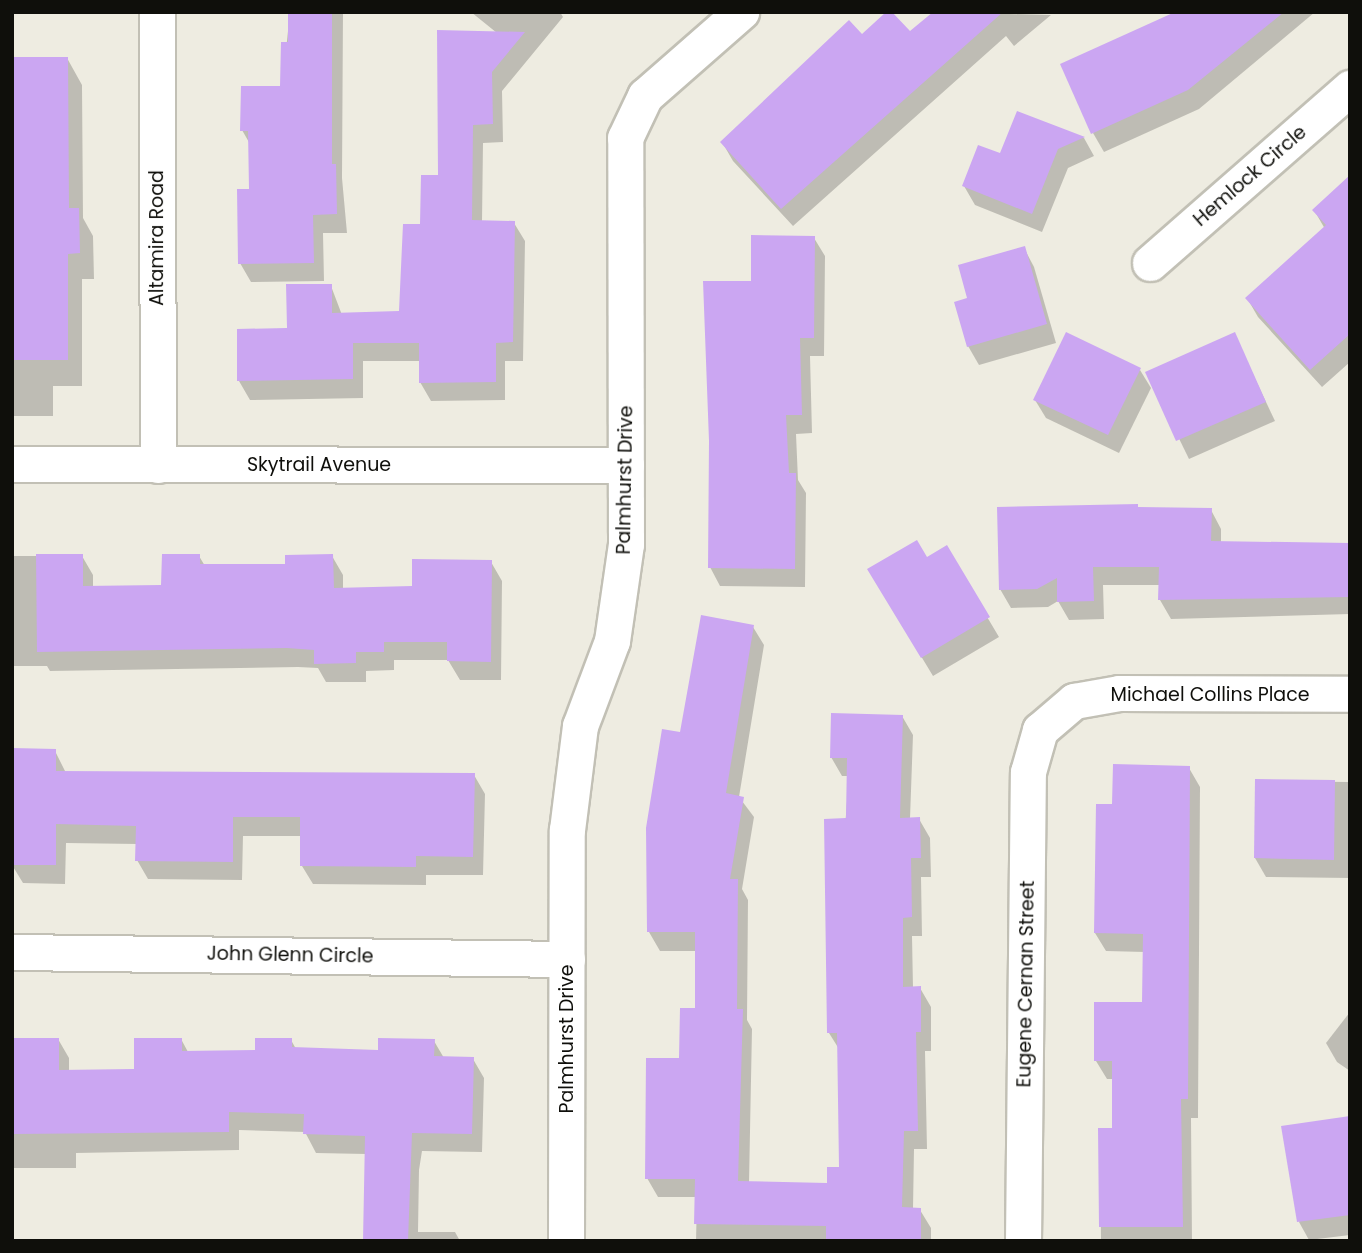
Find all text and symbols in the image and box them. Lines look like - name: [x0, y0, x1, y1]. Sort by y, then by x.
- street label: Hemlock Circle: [1189, 121, 1311, 231]
- street label: Altamira Road: [146, 170, 168, 306]
- street label: Palmhurst Drive: [612, 405, 638, 555]
- street label: Skytrail Avenue: [247, 454, 391, 476]
- street label: Michael Collins Place: [1111, 684, 1309, 706]
- street label: Eugene Cernan Street: [1013, 880, 1039, 1088]
- street label: John Glenn Circle: [206, 942, 374, 968]
- street label: Palmhurst Drive: [556, 964, 578, 1114]

